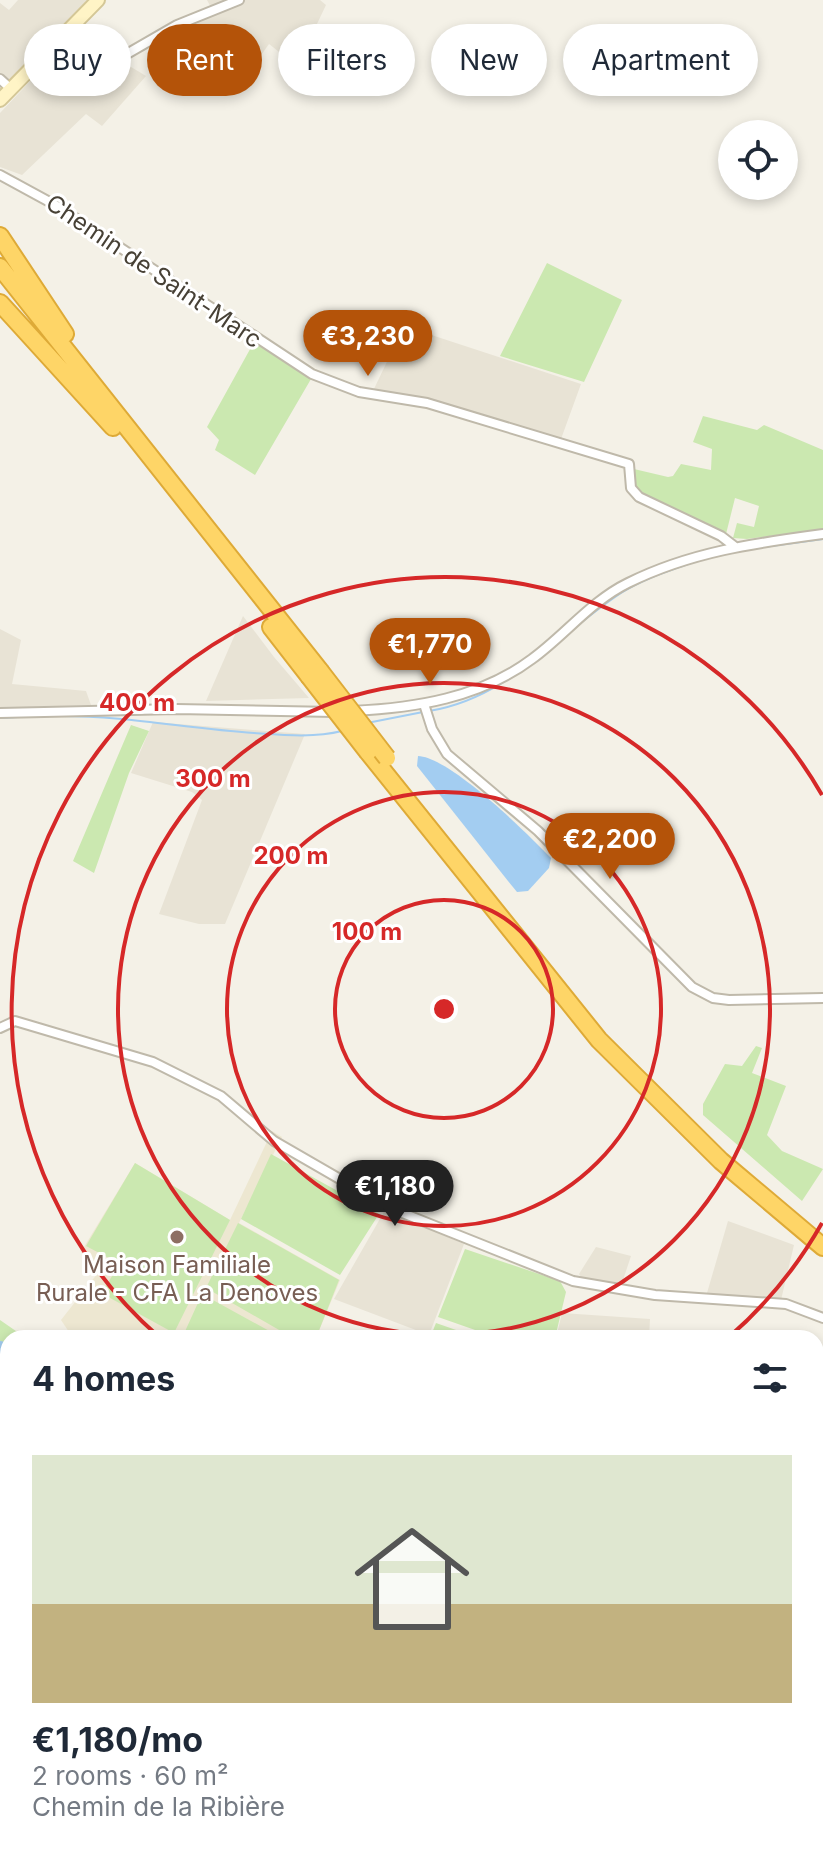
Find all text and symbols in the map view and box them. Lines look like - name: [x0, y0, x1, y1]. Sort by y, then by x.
- chip: Buy: [24, 24, 131, 96]
- chip: Rent: [147, 24, 262, 96]
- chip: Filters: [278, 24, 415, 96]
- chip: New: [431, 24, 547, 96]
- chip: Apartment: [563, 24, 758, 96]
- map controls: [718, 120, 798, 200]
- button: locate: [718, 120, 798, 200]
- street label: Chemin de Saint-Marc: [41, 188, 267, 354]
- pin: €3,230: [303, 310, 433, 378]
- text: €3,230: [321, 320, 415, 351]
- pin: €1,770: [365, 618, 495, 686]
- text: €1,770: [388, 628, 472, 659]
- text: 400 m: [99, 688, 175, 717]
- text: 300 m: [175, 764, 251, 793]
- pin: €2,200: [545, 813, 675, 881]
- text: €2,200: [563, 823, 657, 854]
- text: 200 m: [253, 841, 329, 870]
- text: 100 m: [332, 917, 402, 946]
- centre of rings: [430, 995, 458, 1023]
- pin: €1,180: [330, 1160, 460, 1228]
- text: €1,180: [354, 1170, 436, 1201]
- marker: Maison Familiale Rurale - CFA La Denoves: [168, 1228, 186, 1246]
- place label: Maison Familiale Rurale - CFA La Denoves: [36, 1250, 318, 1307]
- icon: filters: [748, 1356, 792, 1400]
- text: 4 homes: [32, 1358, 175, 1399]
- icon: home: [340, 1507, 484, 1651]
- text: €1,180/mo: [32, 1719, 203, 1760]
- text: 2 rooms · 60 m²: [32, 1760, 228, 1791]
- text: Chemin de la Ribière: [32, 1791, 285, 1822]

